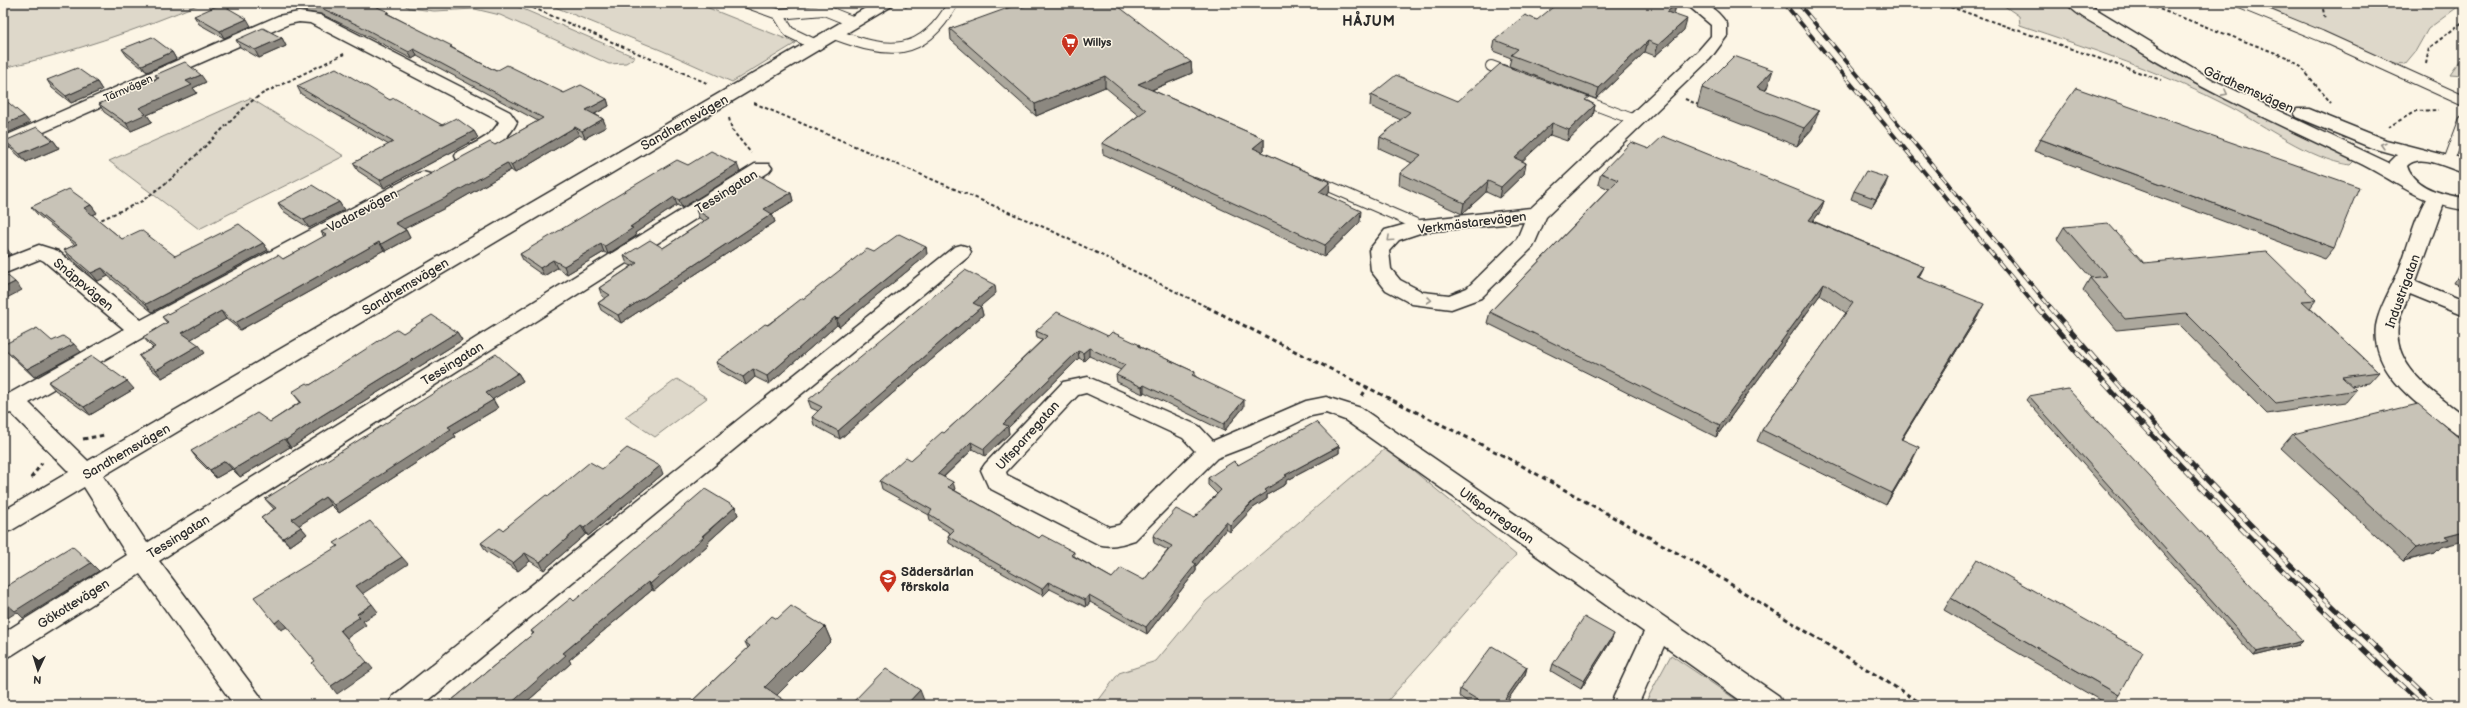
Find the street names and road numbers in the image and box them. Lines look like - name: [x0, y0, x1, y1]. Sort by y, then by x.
- street label: Gärdhemsvägen: [2201, 63, 2296, 117]
- street label: Tärnvägen: [102, 72, 155, 105]
- street label: Sandhemsvägen: [638, 91, 731, 154]
- street label: Tessingatan: [692, 166, 761, 217]
- street label: Vadarevägen: [325, 186, 400, 236]
- street label: Verkmästarevägen: [1417, 208, 1527, 238]
- street label: Industrigatan: [2382, 252, 2424, 330]
- street label: Snäppvägen: [50, 255, 117, 315]
- street label: Sandhemsvägen: [359, 255, 452, 319]
- street label: Tessingatan: [418, 338, 487, 389]
- street label: Ulfsparregatan: [993, 398, 1063, 474]
- street label: Sandhemsvägen: [80, 420, 173, 483]
- street label: Ulfsparregatan: [1456, 484, 1537, 547]
- street label: Tessingatan: [144, 511, 213, 562]
- street label: Gökottevägen: [35, 575, 112, 632]

